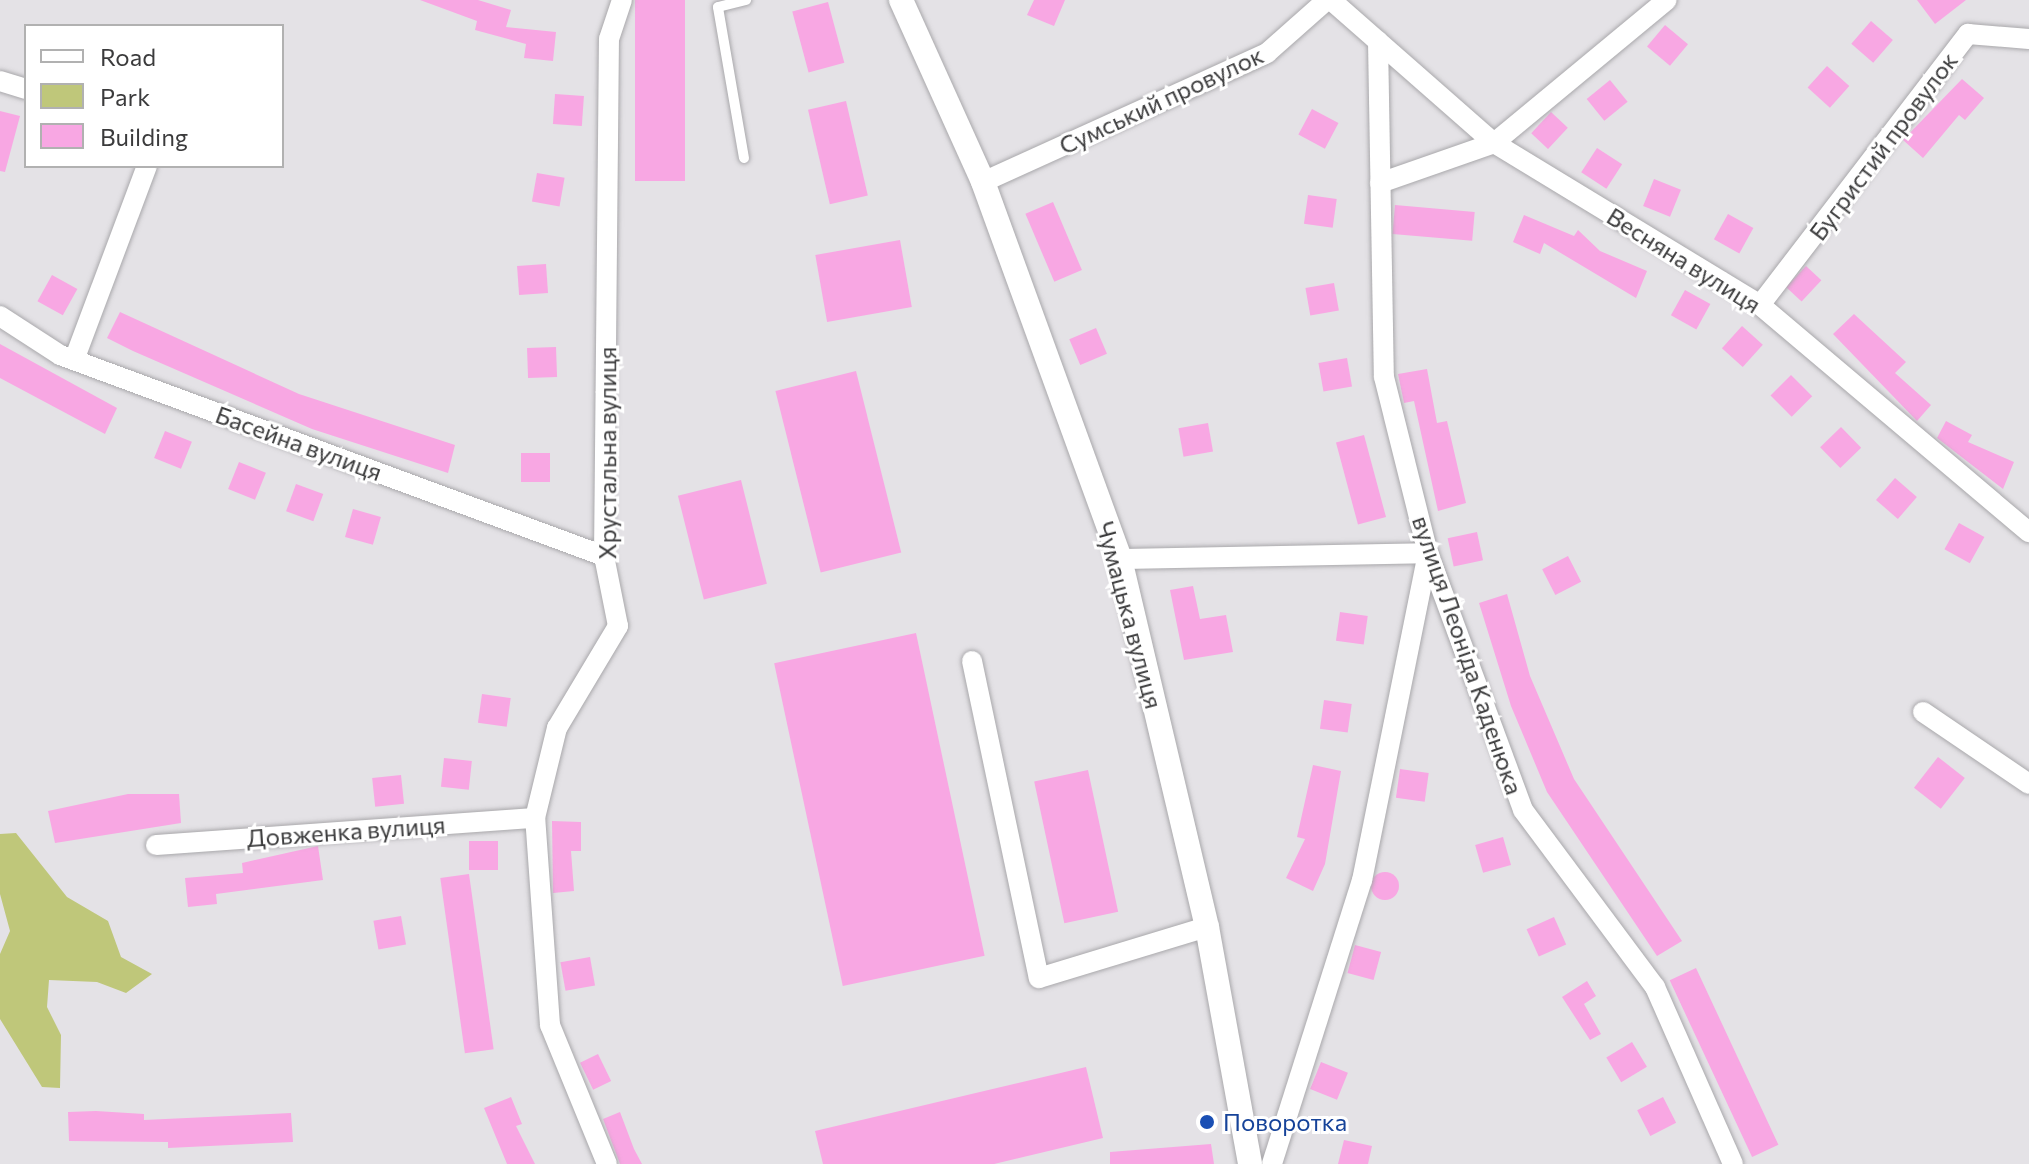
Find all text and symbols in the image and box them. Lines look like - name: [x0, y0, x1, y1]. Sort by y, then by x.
- legend: [24, 24, 284, 168]
- street label: Сумський провулок: [1054, 40, 1268, 160]
- text: Road: [100, 42, 156, 71]
- street label: Бугристий провулок: [1803, 46, 1963, 246]
- text: Park: [100, 82, 150, 111]
- text: Building: [100, 122, 188, 151]
- street label: Весняна вулиця: [1602, 201, 1766, 319]
- street label: Хрустальна вулиця: [593, 347, 621, 559]
- street label: Басейна вулиця: [212, 400, 386, 486]
- street label: вулиця Леоніда Каденюка: [1407, 512, 1529, 798]
- street label: Чумацька вулиця: [1091, 518, 1169, 712]
- street label: Довженка вулиця: [246, 810, 446, 852]
- place label: Поворотка: [1223, 1108, 1347, 1136]
- marker: Поворотка: [1198, 1113, 1216, 1131]

